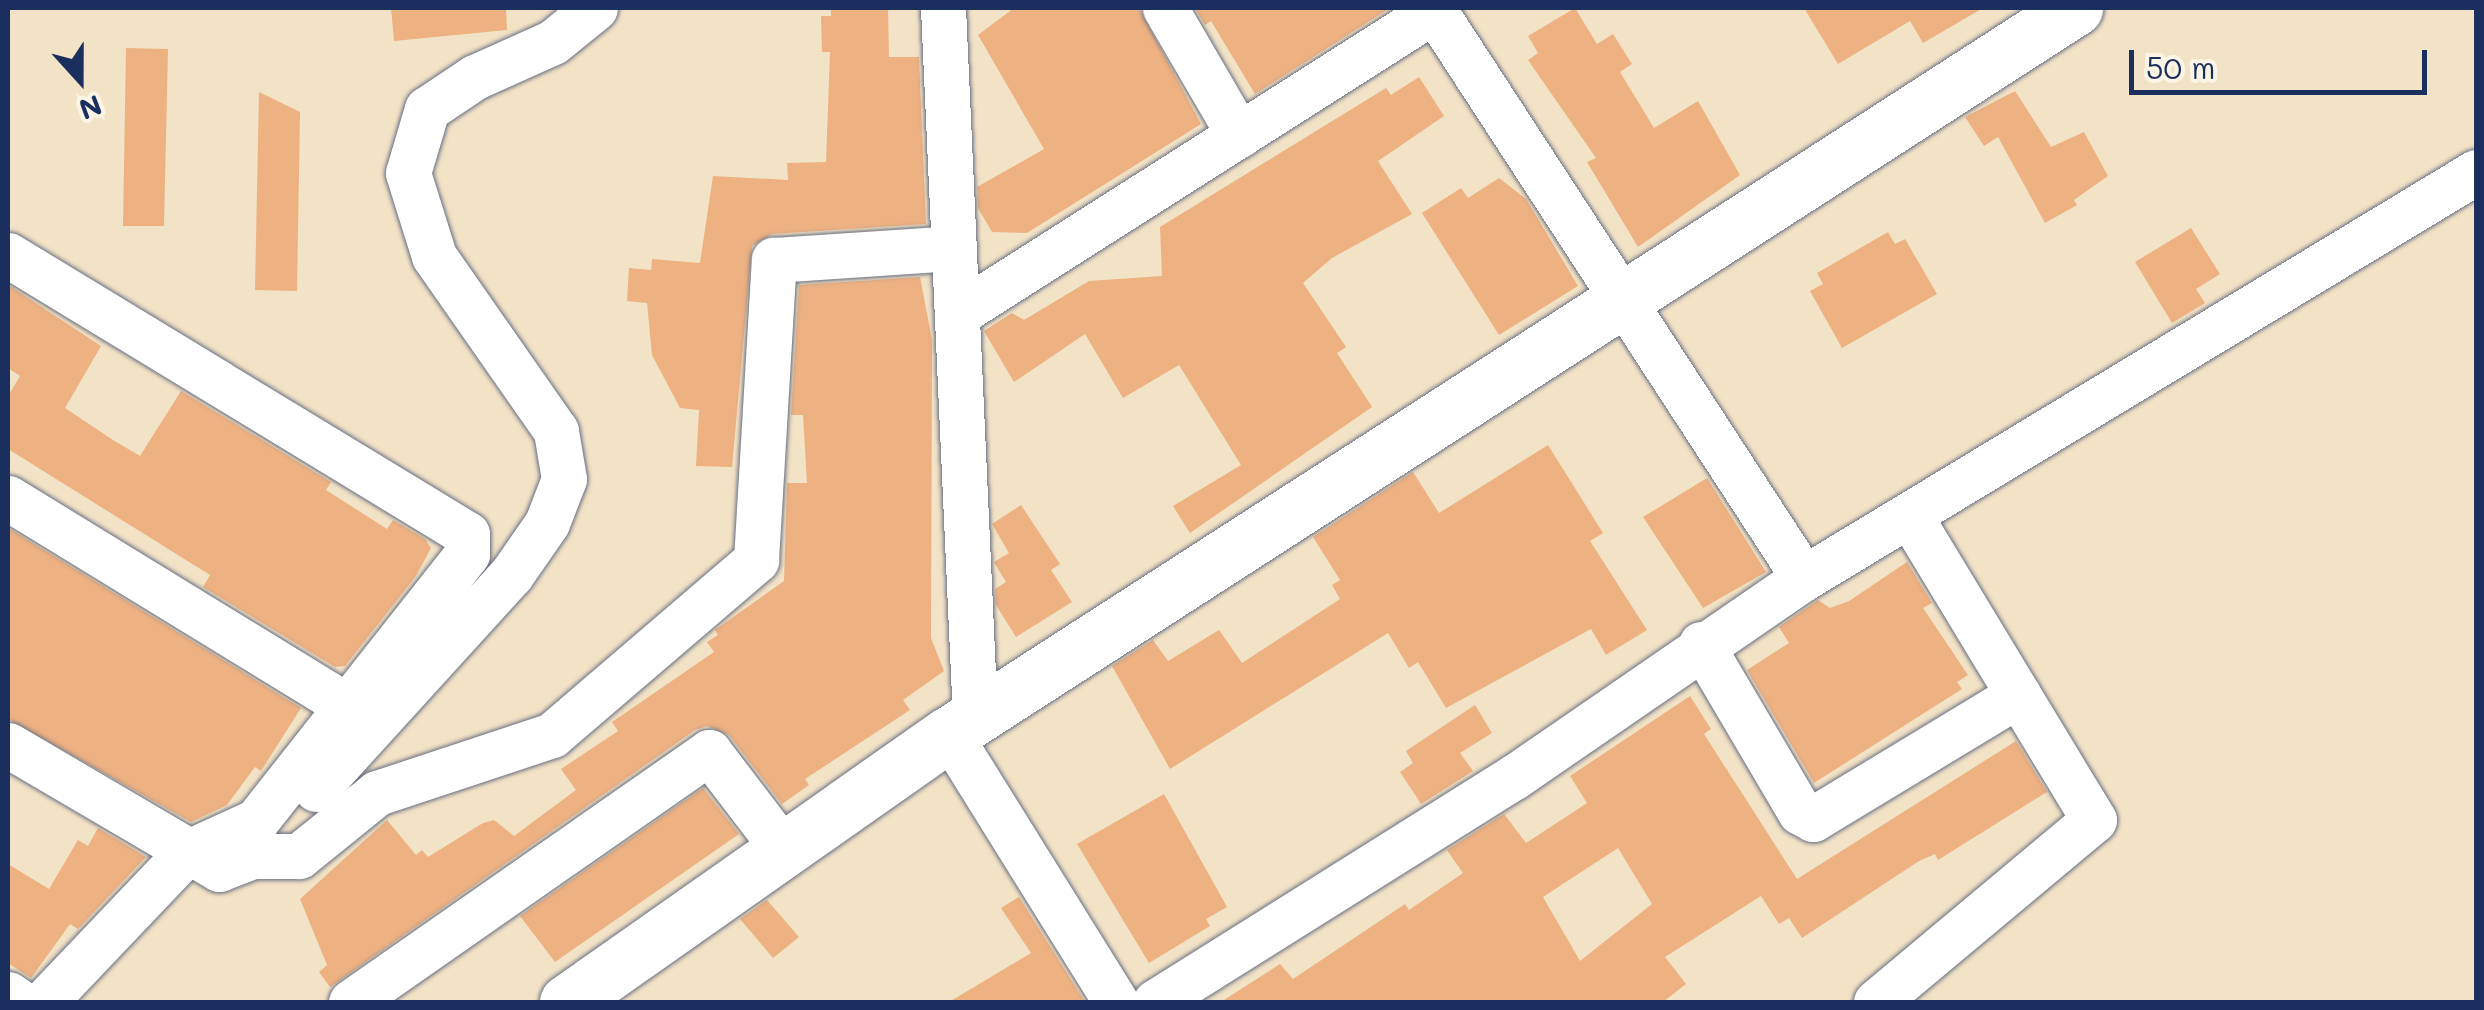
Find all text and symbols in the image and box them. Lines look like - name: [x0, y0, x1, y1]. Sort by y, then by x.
- north arrow: [30, 30, 130, 130]
- scale bar: [2134, 30, 2432, 92]
- text: 50 m: [2146, 47, 2216, 87]
- text: N: [74, 87, 107, 129]

